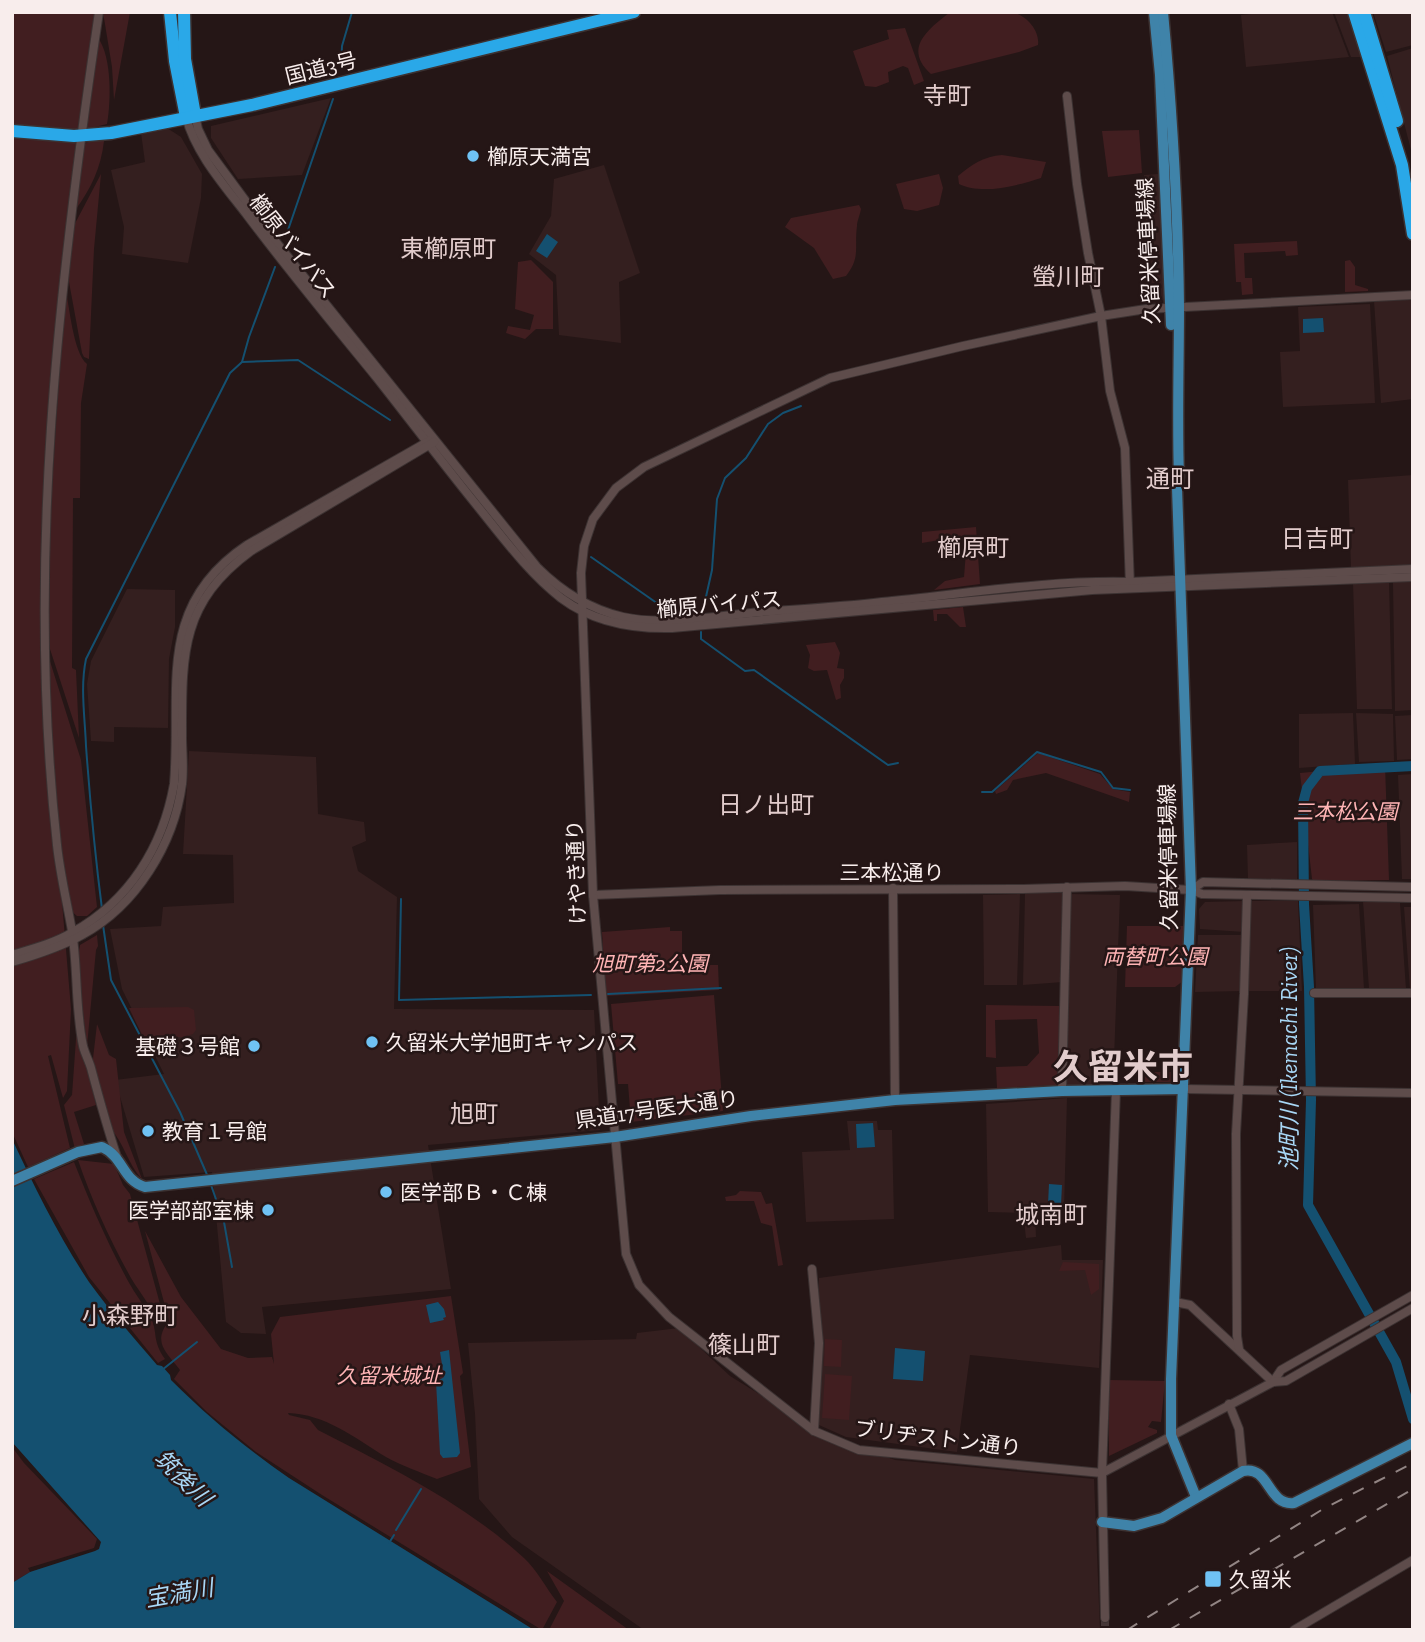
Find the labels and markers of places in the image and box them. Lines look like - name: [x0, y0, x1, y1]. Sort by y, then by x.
- place label: 櫛原天満宮: [487, 144, 592, 169]
- marker: 櫛原天満宮: [465, 148, 481, 164]
- place label: 久留米大学旭町キャンパス: [386, 1030, 638, 1055]
- place label: 基礎３号館: [135, 1034, 240, 1059]
- marker: 久留米大学旭町キャンパス: [364, 1034, 380, 1050]
- marker: 基礎３号館: [246, 1038, 262, 1054]
- place label: 教育１号館: [162, 1119, 267, 1144]
- marker: 教育１号館: [140, 1123, 156, 1139]
- place label: 医学部Ｂ・Ｃ棟: [400, 1180, 547, 1205]
- marker: 医学部Ｂ・Ｃ棟: [378, 1184, 394, 1200]
- place label: 医学部部室棟: [128, 1198, 254, 1223]
- marker: 医学部部室棟: [260, 1202, 276, 1218]
- place label: 久留米: [1229, 1567, 1292, 1592]
- marker: 久留米: [1203, 1569, 1223, 1589]

